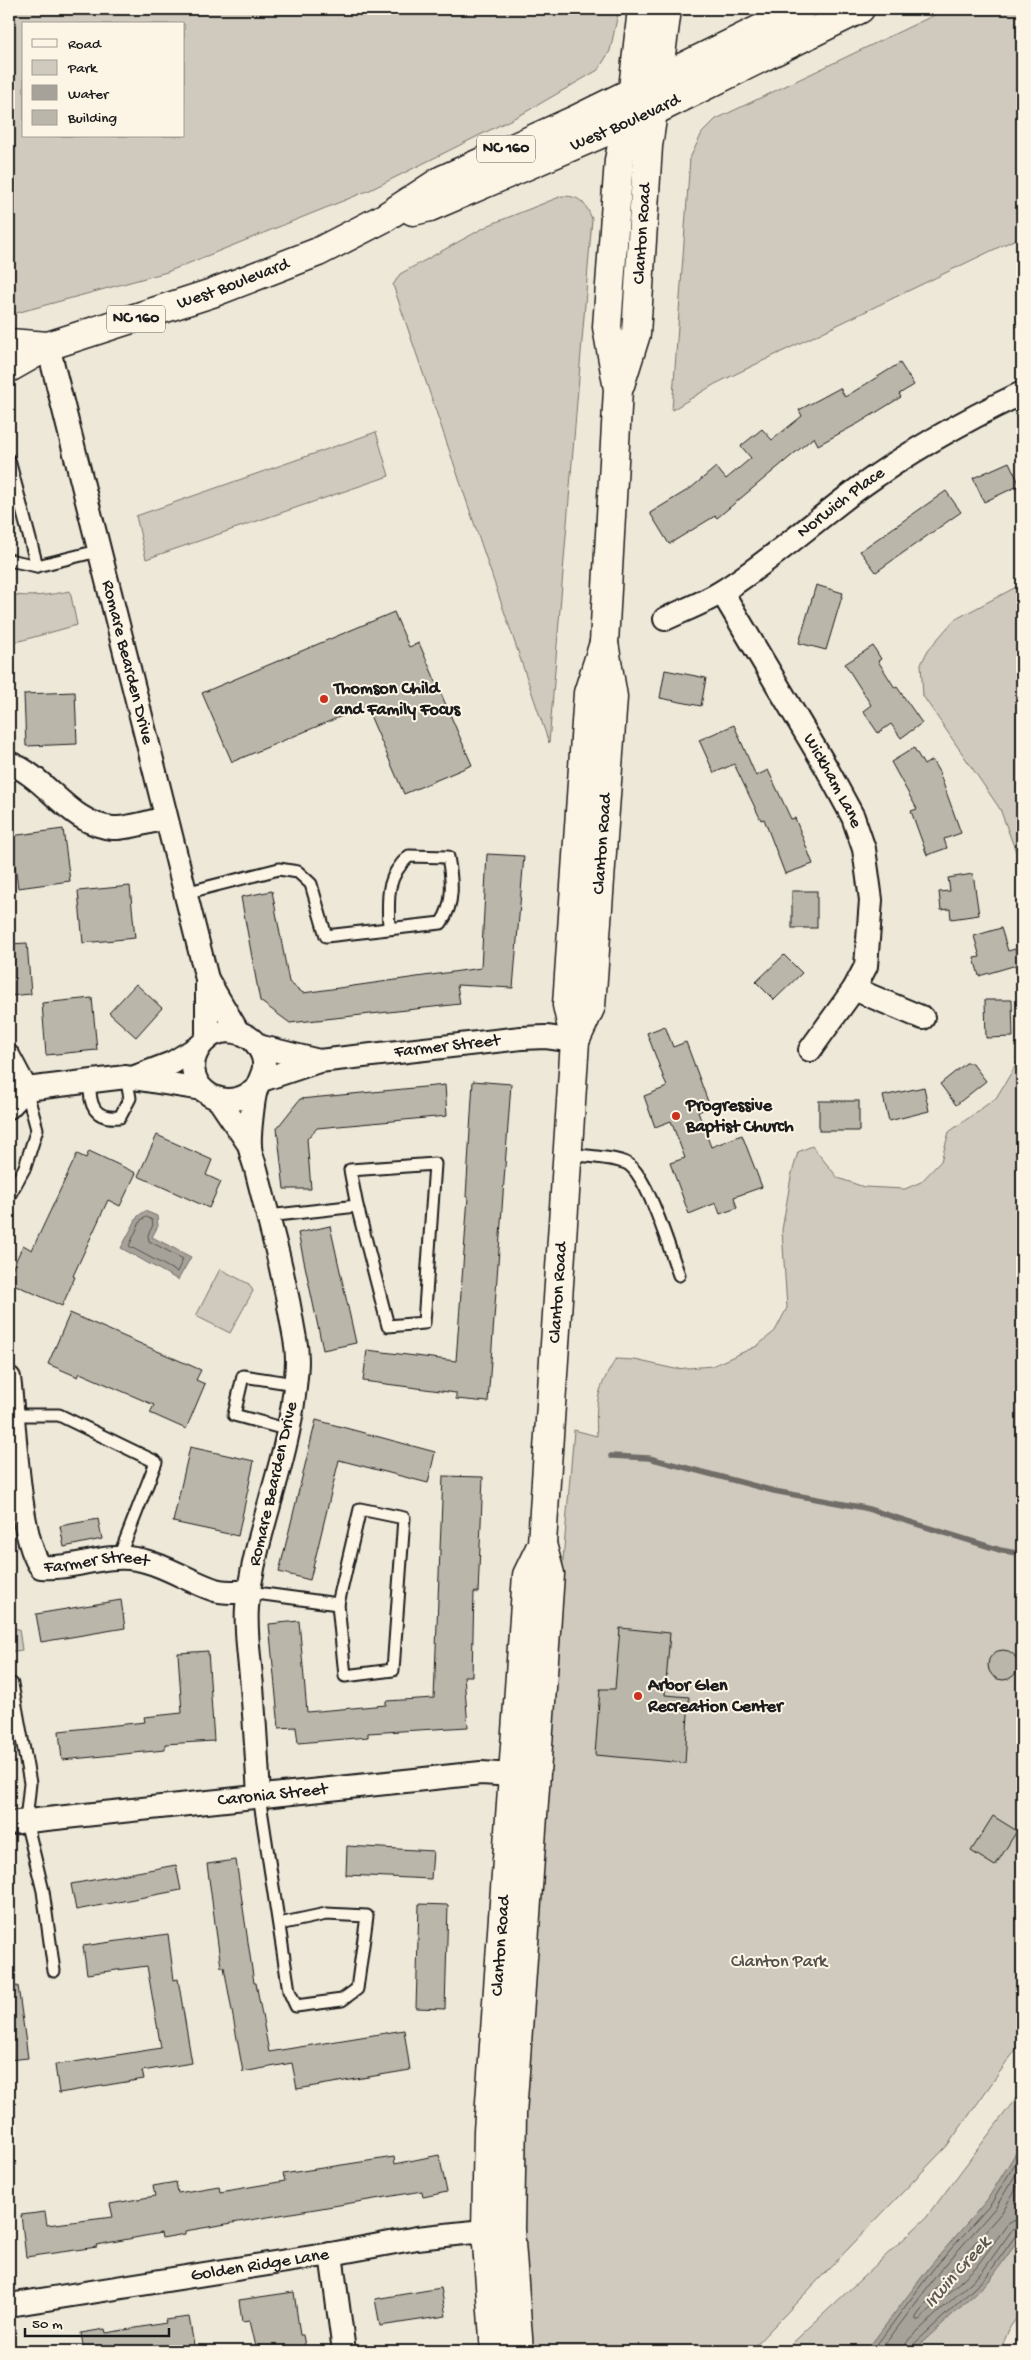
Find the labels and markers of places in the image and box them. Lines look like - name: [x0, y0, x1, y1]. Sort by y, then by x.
- place label: Thomson Child and Family Focus: [332, 679, 461, 721]
- marker: Thomson Child and Family Focus: [318, 693, 330, 705]
- place label: Progressive Baptist Church: [685, 1096, 794, 1138]
- marker: Progressive Baptist Church: [670, 1110, 682, 1122]
- place label: Arbor Glen Recreation Center: [647, 1676, 785, 1718]
- marker: Arbor Glen Recreation Center: [632, 1690, 644, 1702]

